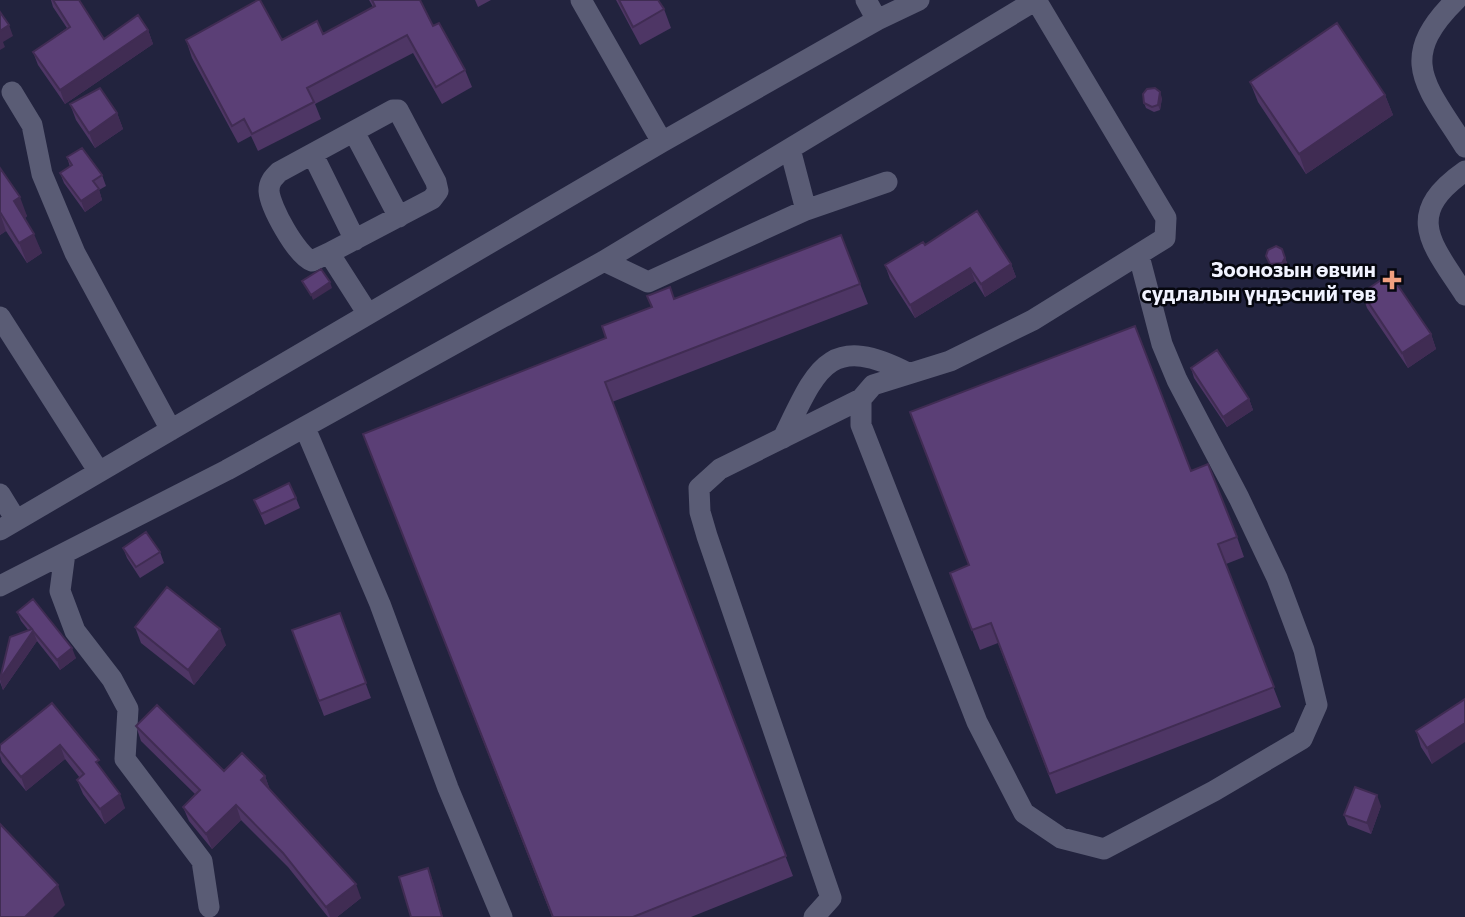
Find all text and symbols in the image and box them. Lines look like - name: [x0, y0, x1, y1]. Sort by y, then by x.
- place label: Зоонозын өвчин судлалын үндэсний төв: [1142, 256, 1376, 305]
- marker: Зоонозын өвчин судлалын үндэсний төв: [1382, 270, 1402, 290]

